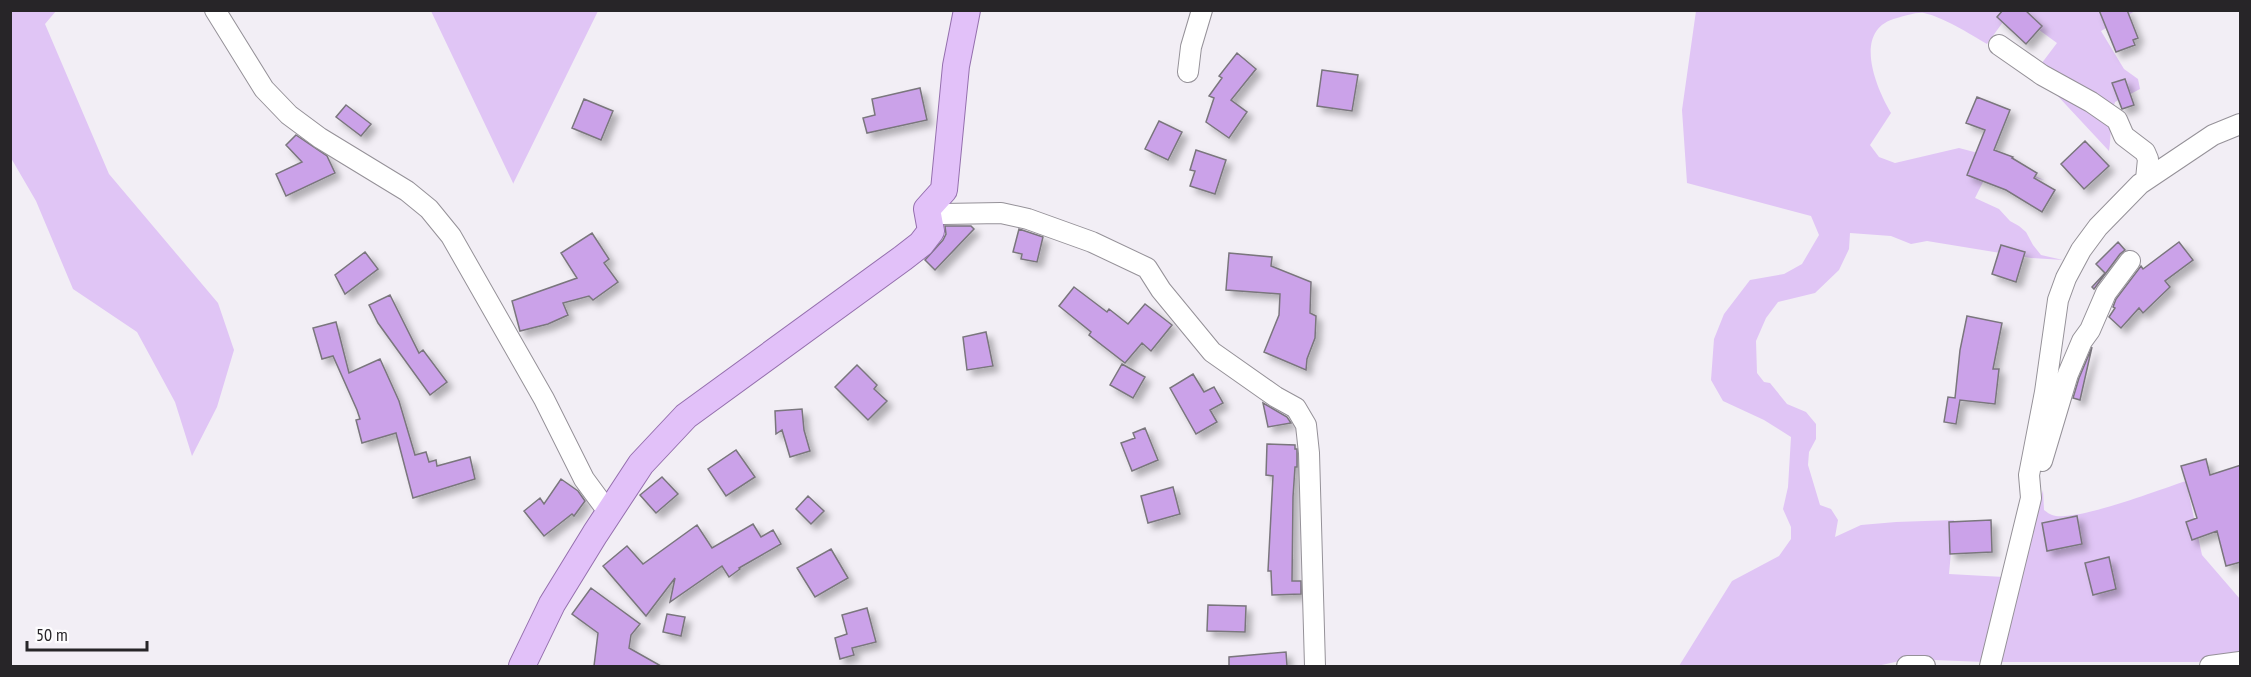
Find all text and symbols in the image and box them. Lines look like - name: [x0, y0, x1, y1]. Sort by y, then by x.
- scale bar: [27, 614, 147, 652]
- text: 50 m: [36, 623, 68, 646]

